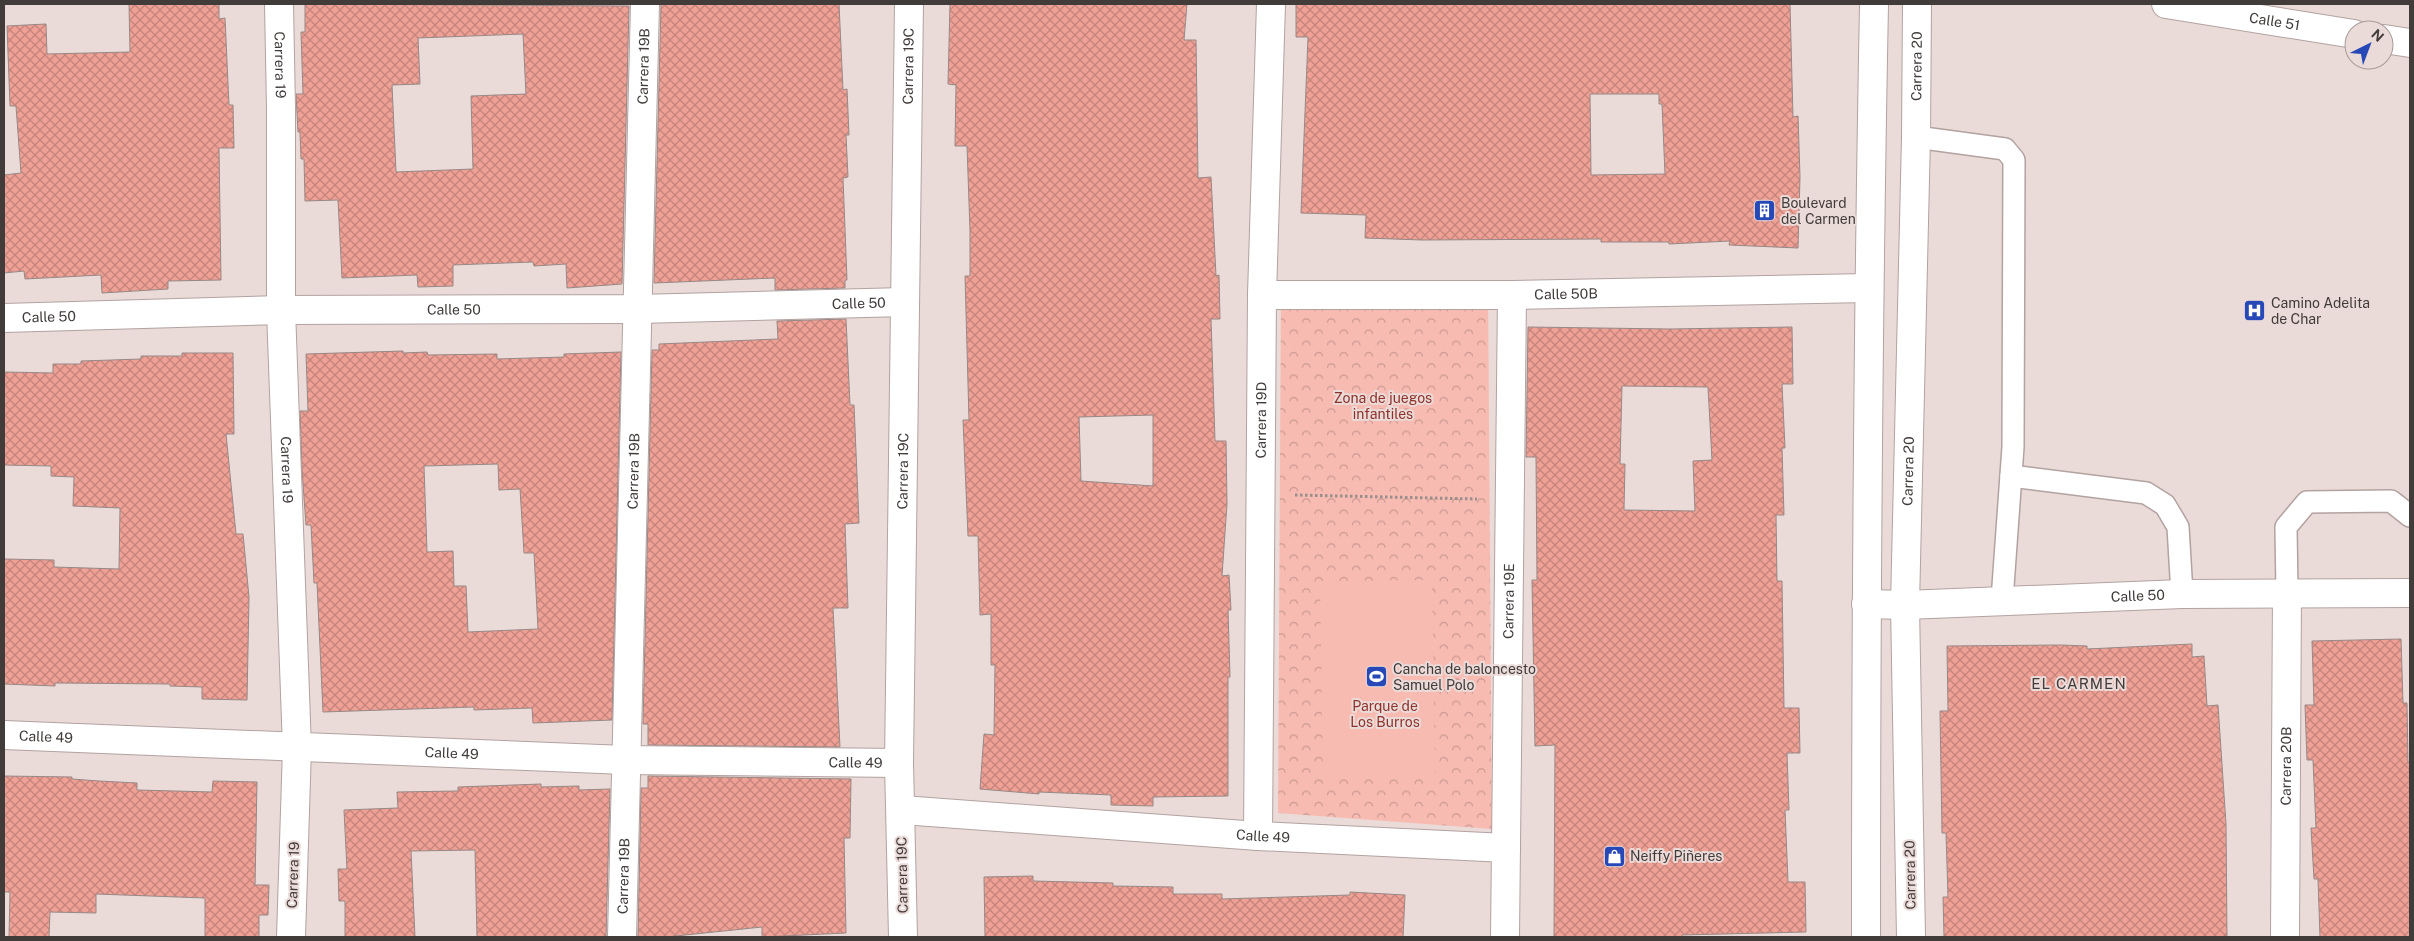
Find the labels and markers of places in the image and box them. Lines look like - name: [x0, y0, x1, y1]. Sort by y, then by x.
- place label: Boulevard del Carmen: [1781, 195, 1856, 227]
- building icon: Boulevard del Carmen: [1753, 199, 1777, 223]
- place label: Camino Adelita de Char: [2271, 295, 2370, 327]
- hospital icon: Camino Adelita de Char: [2243, 299, 2267, 323]
- place label: Cancha de baloncesto Samuel Polo: [1393, 661, 1536, 693]
- sports icon: Cancha de baloncesto Samuel Polo: [1365, 665, 1389, 689]
- shop icon: Neiffy Piñeres: [1602, 844, 1626, 868]
- place label: Neiffy Piñeres: [1630, 848, 1722, 864]

